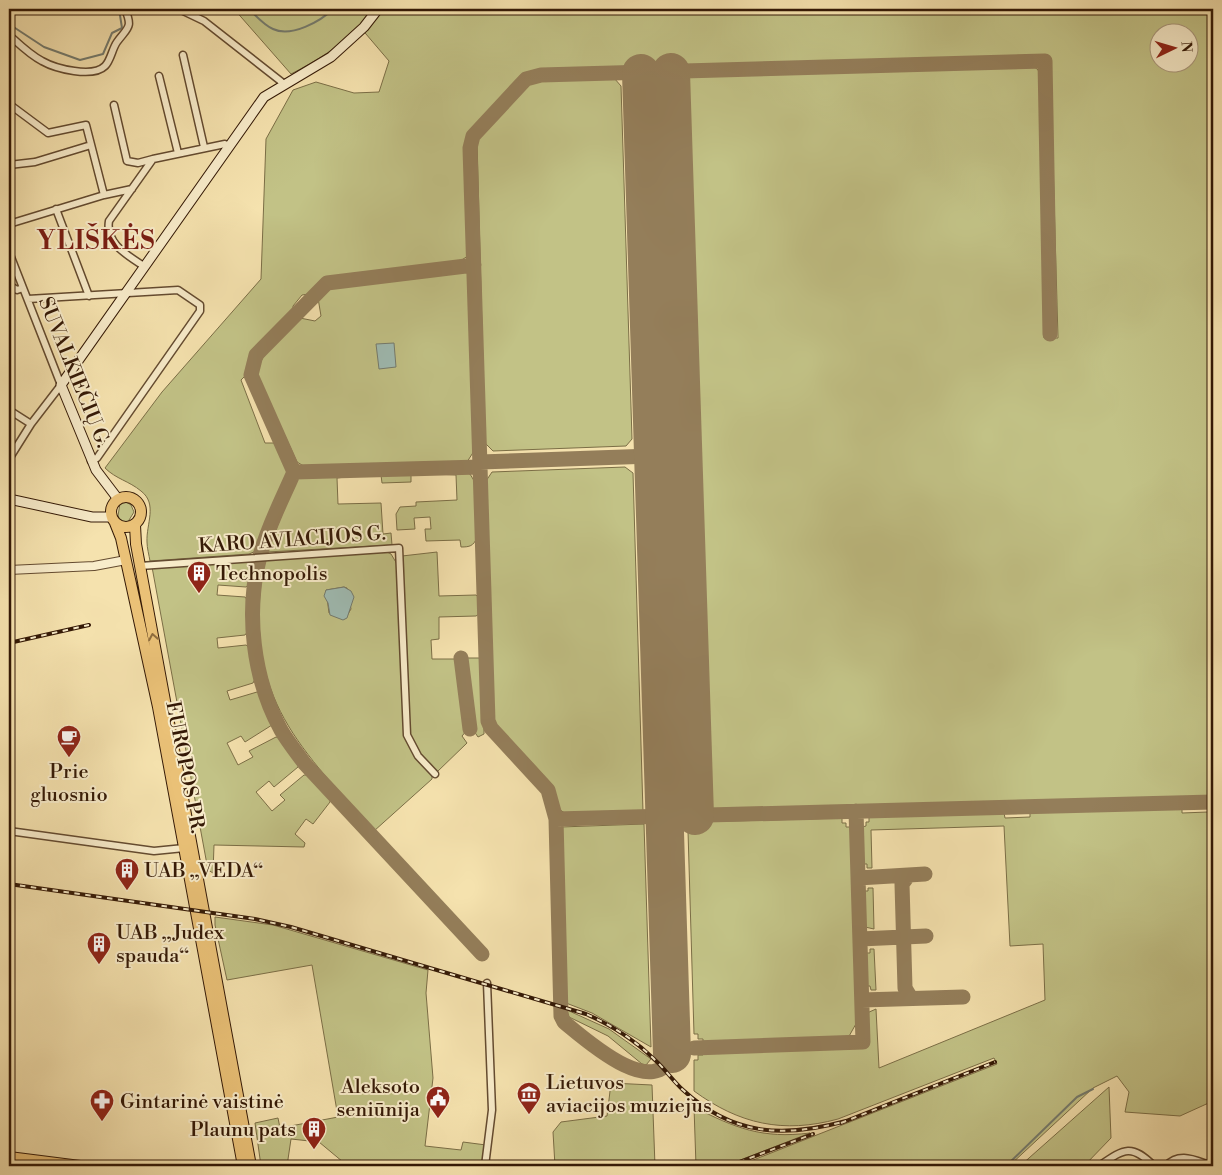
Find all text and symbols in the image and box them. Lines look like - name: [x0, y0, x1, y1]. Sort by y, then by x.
- north arrow: [1150, 22, 1200, 72]
- text: N: [1177, 41, 1195, 53]
- district label: YLIŠKĖS: [37, 223, 155, 257]
- street label: SUVALKIEČIŲ G.: [32, 293, 116, 452]
- street label: KARO AVIACIJOS G.: [197, 521, 387, 560]
- building icon: Technopolis: [186, 560, 212, 594]
- place label: Technopolis: [216, 562, 327, 587]
- one-way arrow: [148, 632, 159, 641]
- street label: EUROPOS PR.: [159, 699, 210, 836]
- cafe icon: Prie gluosnio: [56, 724, 82, 758]
- place label: Prie gluosnio: [30, 760, 108, 808]
- building icon: UAB „VEDA“: [114, 857, 140, 891]
- place label: UAB „VEDA“: [144, 859, 263, 884]
- place label: UAB „Judex spauda“: [116, 921, 225, 969]
- building icon: UAB „Judex spauda“: [86, 931, 112, 965]
- place label: Lietuvos aviacijos muziejus: [546, 1071, 712, 1119]
- place label: Aleksoto seniūnija: [336, 1075, 421, 1123]
- museum icon: Lietuvos aviacijos muziejus: [516, 1081, 542, 1115]
- public building icon: Aleksoto seniūnija: [425, 1085, 451, 1119]
- pharmacy icon: Gintarinė vaistinė: [89, 1088, 115, 1122]
- place label: Gintarinė vaistinė: [120, 1090, 284, 1115]
- building icon: Plaunu pats: [301, 1116, 327, 1150]
- place label: Plaunu pats: [190, 1118, 296, 1143]

